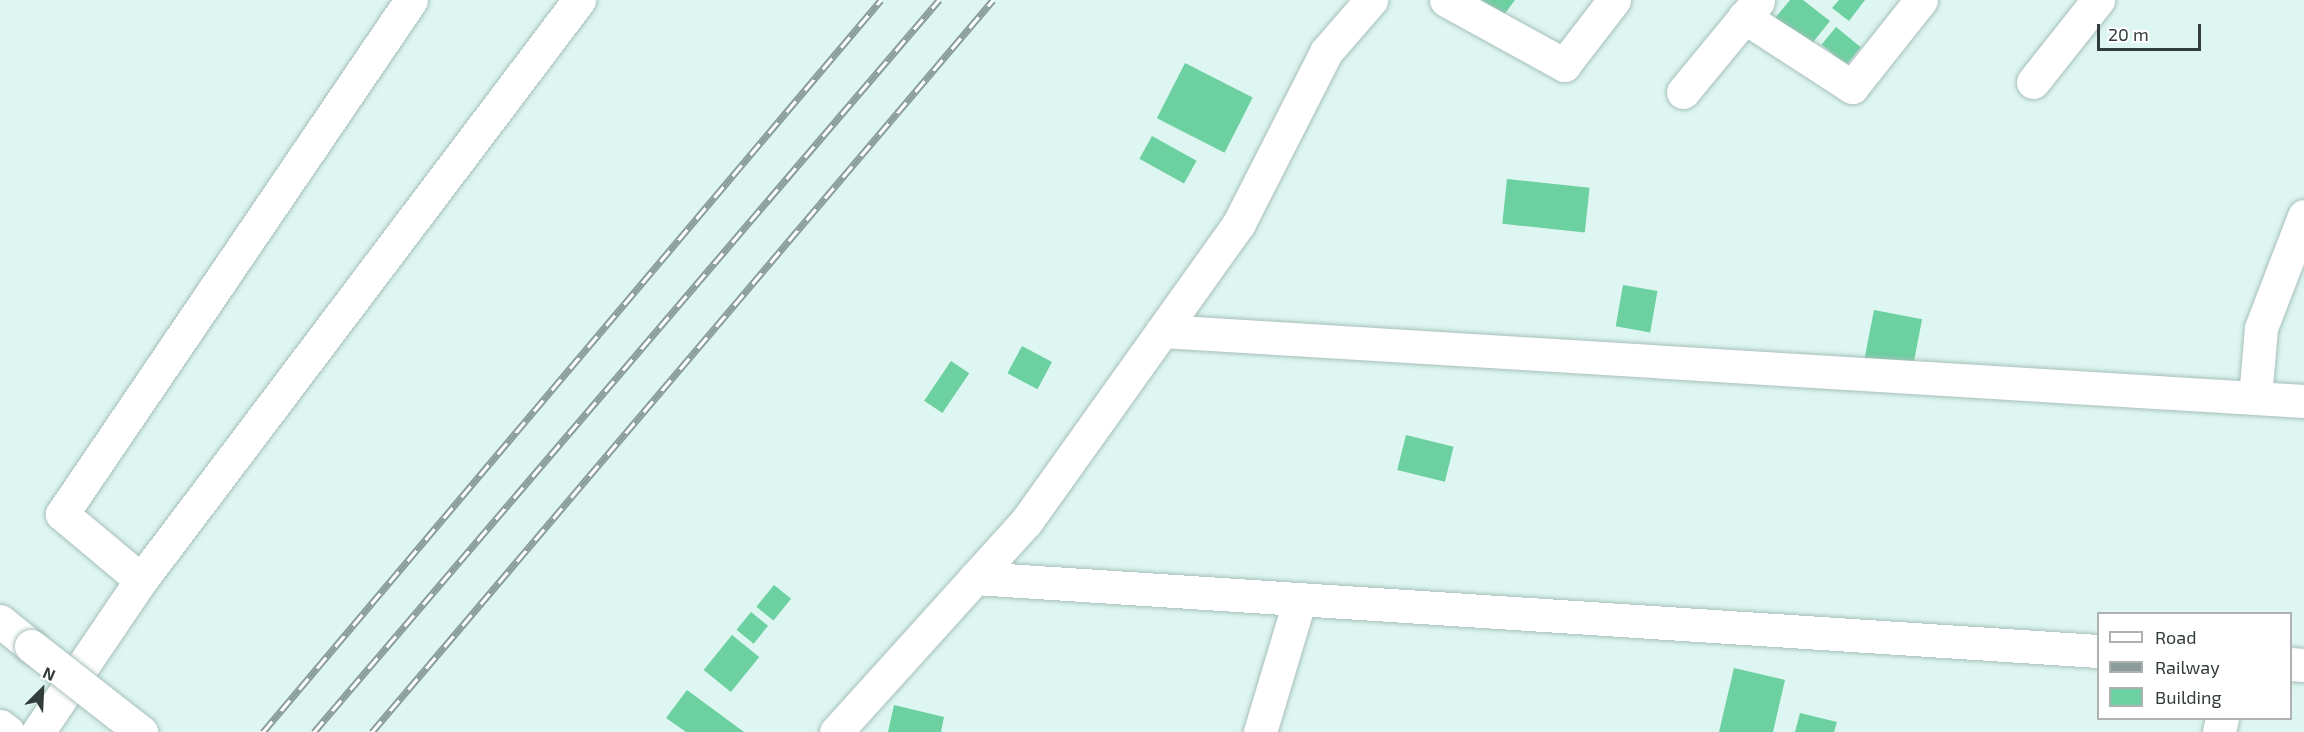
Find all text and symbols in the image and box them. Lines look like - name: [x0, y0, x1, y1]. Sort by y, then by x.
- scale bar: [2100, 12, 2204, 50]
- text: 20 m: [2108, 23, 2149, 45]
- legend: [2097, 612, 2292, 720]
- text: Road: [2155, 626, 2196, 648]
- text: Railway: [2155, 656, 2220, 678]
- north arrow: [12, 660, 72, 720]
- text: N: [40, 662, 59, 684]
- text: Building: [2155, 686, 2222, 708]

